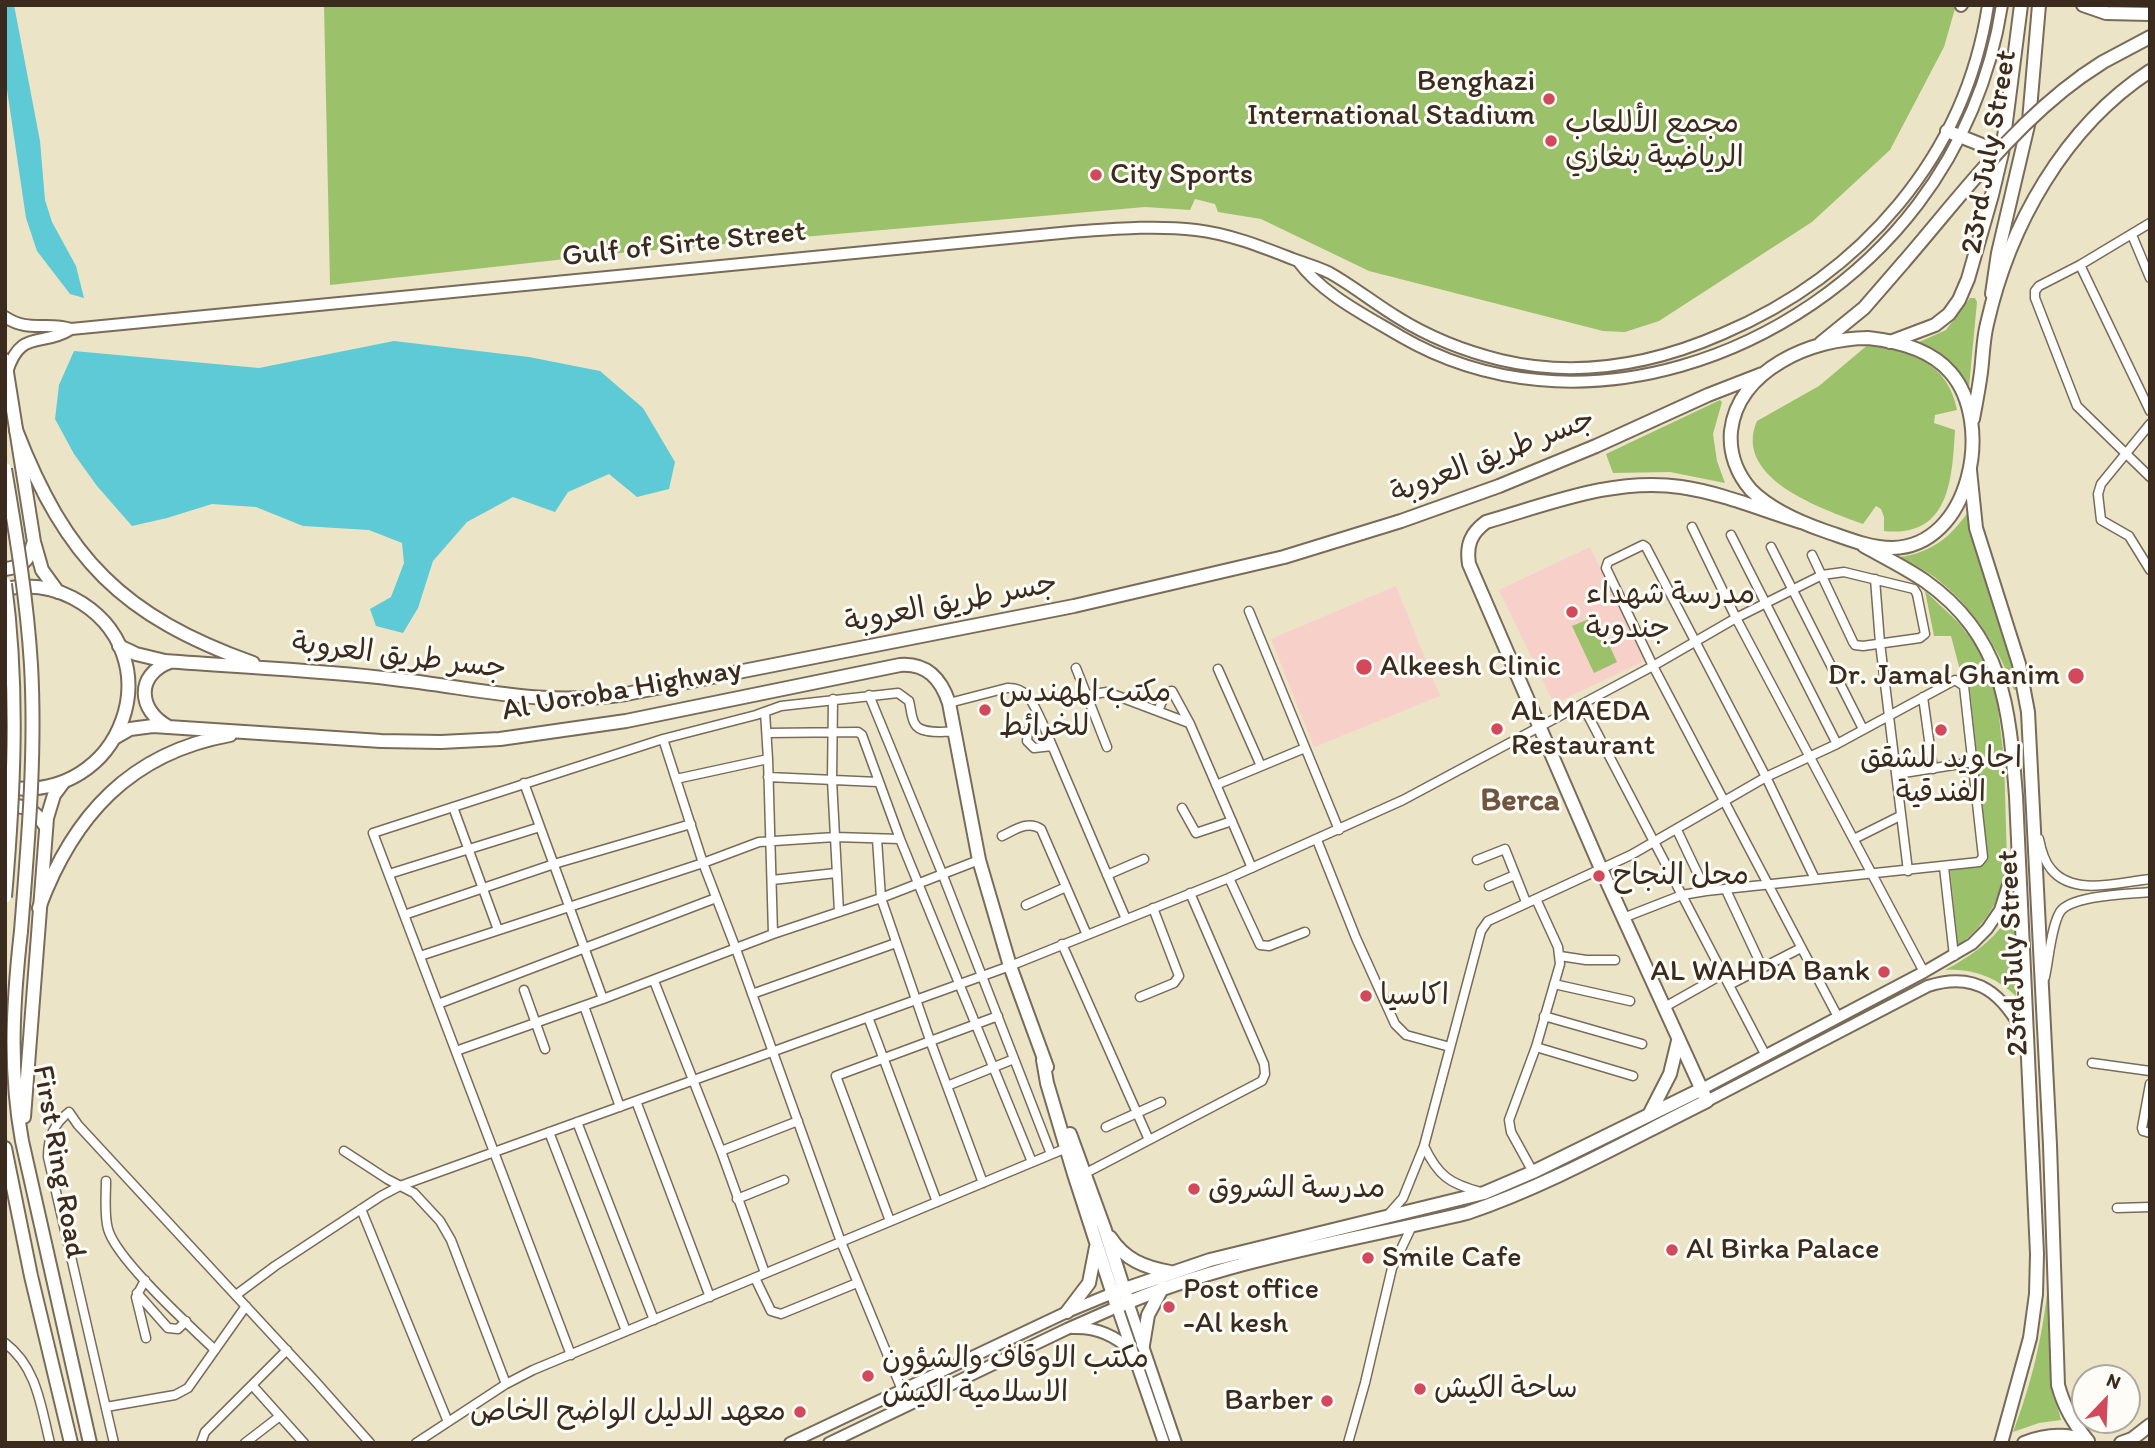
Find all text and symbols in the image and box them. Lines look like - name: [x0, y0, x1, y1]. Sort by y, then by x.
- street label: 23rd July Street: [1954, 47, 2026, 257]
- place label: Benghazi International Stadium: [1247, 64, 1535, 134]
- marker: Benghazi International Stadium: [1541, 91, 1557, 107]
- place label: مجمع الأللعاب الرياضية بنغازي: [1565, 106, 1744, 176]
- marker: مجمع الأللعاب الرياضية بنغازي: [1543, 133, 1559, 149]
- place label: City Sports: [1110, 157, 1253, 193]
- marker: City Sports: [1088, 167, 1104, 183]
- street label: Gulf of Sirte Street: [560, 214, 808, 276]
- street label: جسر طريق العروبة: [1386, 402, 1600, 512]
- street label: جسر طريق العروبة: [842, 566, 1060, 642]
- place label: مدرسة شهداء جندوبة: [1586, 577, 1755, 648]
- marker: مدرسة شهداء جندوبة: [1564, 604, 1580, 620]
- street label: جسر طريق العروبة: [290, 626, 508, 688]
- place label: Alkeesh Clinic: [1380, 649, 1561, 685]
- street label: Al Uoroba Highway: [499, 652, 745, 730]
- marker: Alkeesh Clinic: [1354, 657, 1374, 677]
- place label: Dr. Jamal Ghanim: [1828, 658, 2060, 694]
- marker: Dr. Jamal Ghanim: [2066, 666, 2086, 686]
- place label: مكتب المهندس للخرائط: [999, 675, 1171, 746]
- place label: AL MAEDA Restaurant: [1511, 694, 1655, 764]
- marker: مكتب المهندس للخرائط: [977, 702, 993, 718]
- marker: AL MAEDA Restaurant: [1489, 721, 1505, 737]
- marker: اجاويد للشقق الفندقية: [1933, 722, 1949, 738]
- place label: اجاويد للشقق الفندقية: [1860, 741, 2022, 812]
- district label: Berca: [1481, 783, 1559, 821]
- street label: 23rd July Street: [1991, 849, 2037, 1057]
- place label: محل النجاح: [1613, 858, 1749, 894]
- marker: محل النجاح: [1591, 868, 1607, 884]
- place label: AL WAHDA Bank: [1651, 954, 1870, 990]
- marker: AL WAHDA Bank: [1876, 964, 1892, 980]
- place label: اكاسيا: [1380, 978, 1449, 1014]
- marker: اكاسيا: [1358, 988, 1374, 1004]
- street label: First Ring Road: [23, 1063, 93, 1261]
- place label: مدرسة الشروق: [1208, 1171, 1385, 1207]
- marker: مدرسة الشروق: [1186, 1181, 1202, 1197]
- place label: Al Birka Palace: [1686, 1232, 1879, 1268]
- place label: Smile Cafe: [1382, 1240, 1522, 1276]
- marker: Al Birka Palace: [1664, 1242, 1680, 1258]
- marker: Smile Cafe: [1360, 1250, 1376, 1266]
- place label: Post office -Al kesh: [1183, 1272, 1319, 1342]
- marker: Post office -Al kesh: [1161, 1299, 1177, 1315]
- place label: مكتب الاوقاف والشؤون الاسلامية الكيش: [882, 1341, 1149, 1412]
- north arrow: [2071, 1364, 2141, 1434]
- marker: مكتب الاوقاف والشؤون الاسلامية الكيش: [860, 1368, 876, 1384]
- text: N: [2103, 1368, 2124, 1394]
- place label: ساحة الكيش: [1434, 1371, 1578, 1407]
- marker: ساحة الكيش: [1412, 1381, 1428, 1397]
- place label: Barber: [1224, 1383, 1313, 1419]
- marker: Barber: [1319, 1393, 1335, 1409]
- place label: معهد الدليل الواضح الخاص: [470, 1394, 786, 1430]
- marker: معهد الدليل الواضح الخاص: [792, 1404, 808, 1420]

